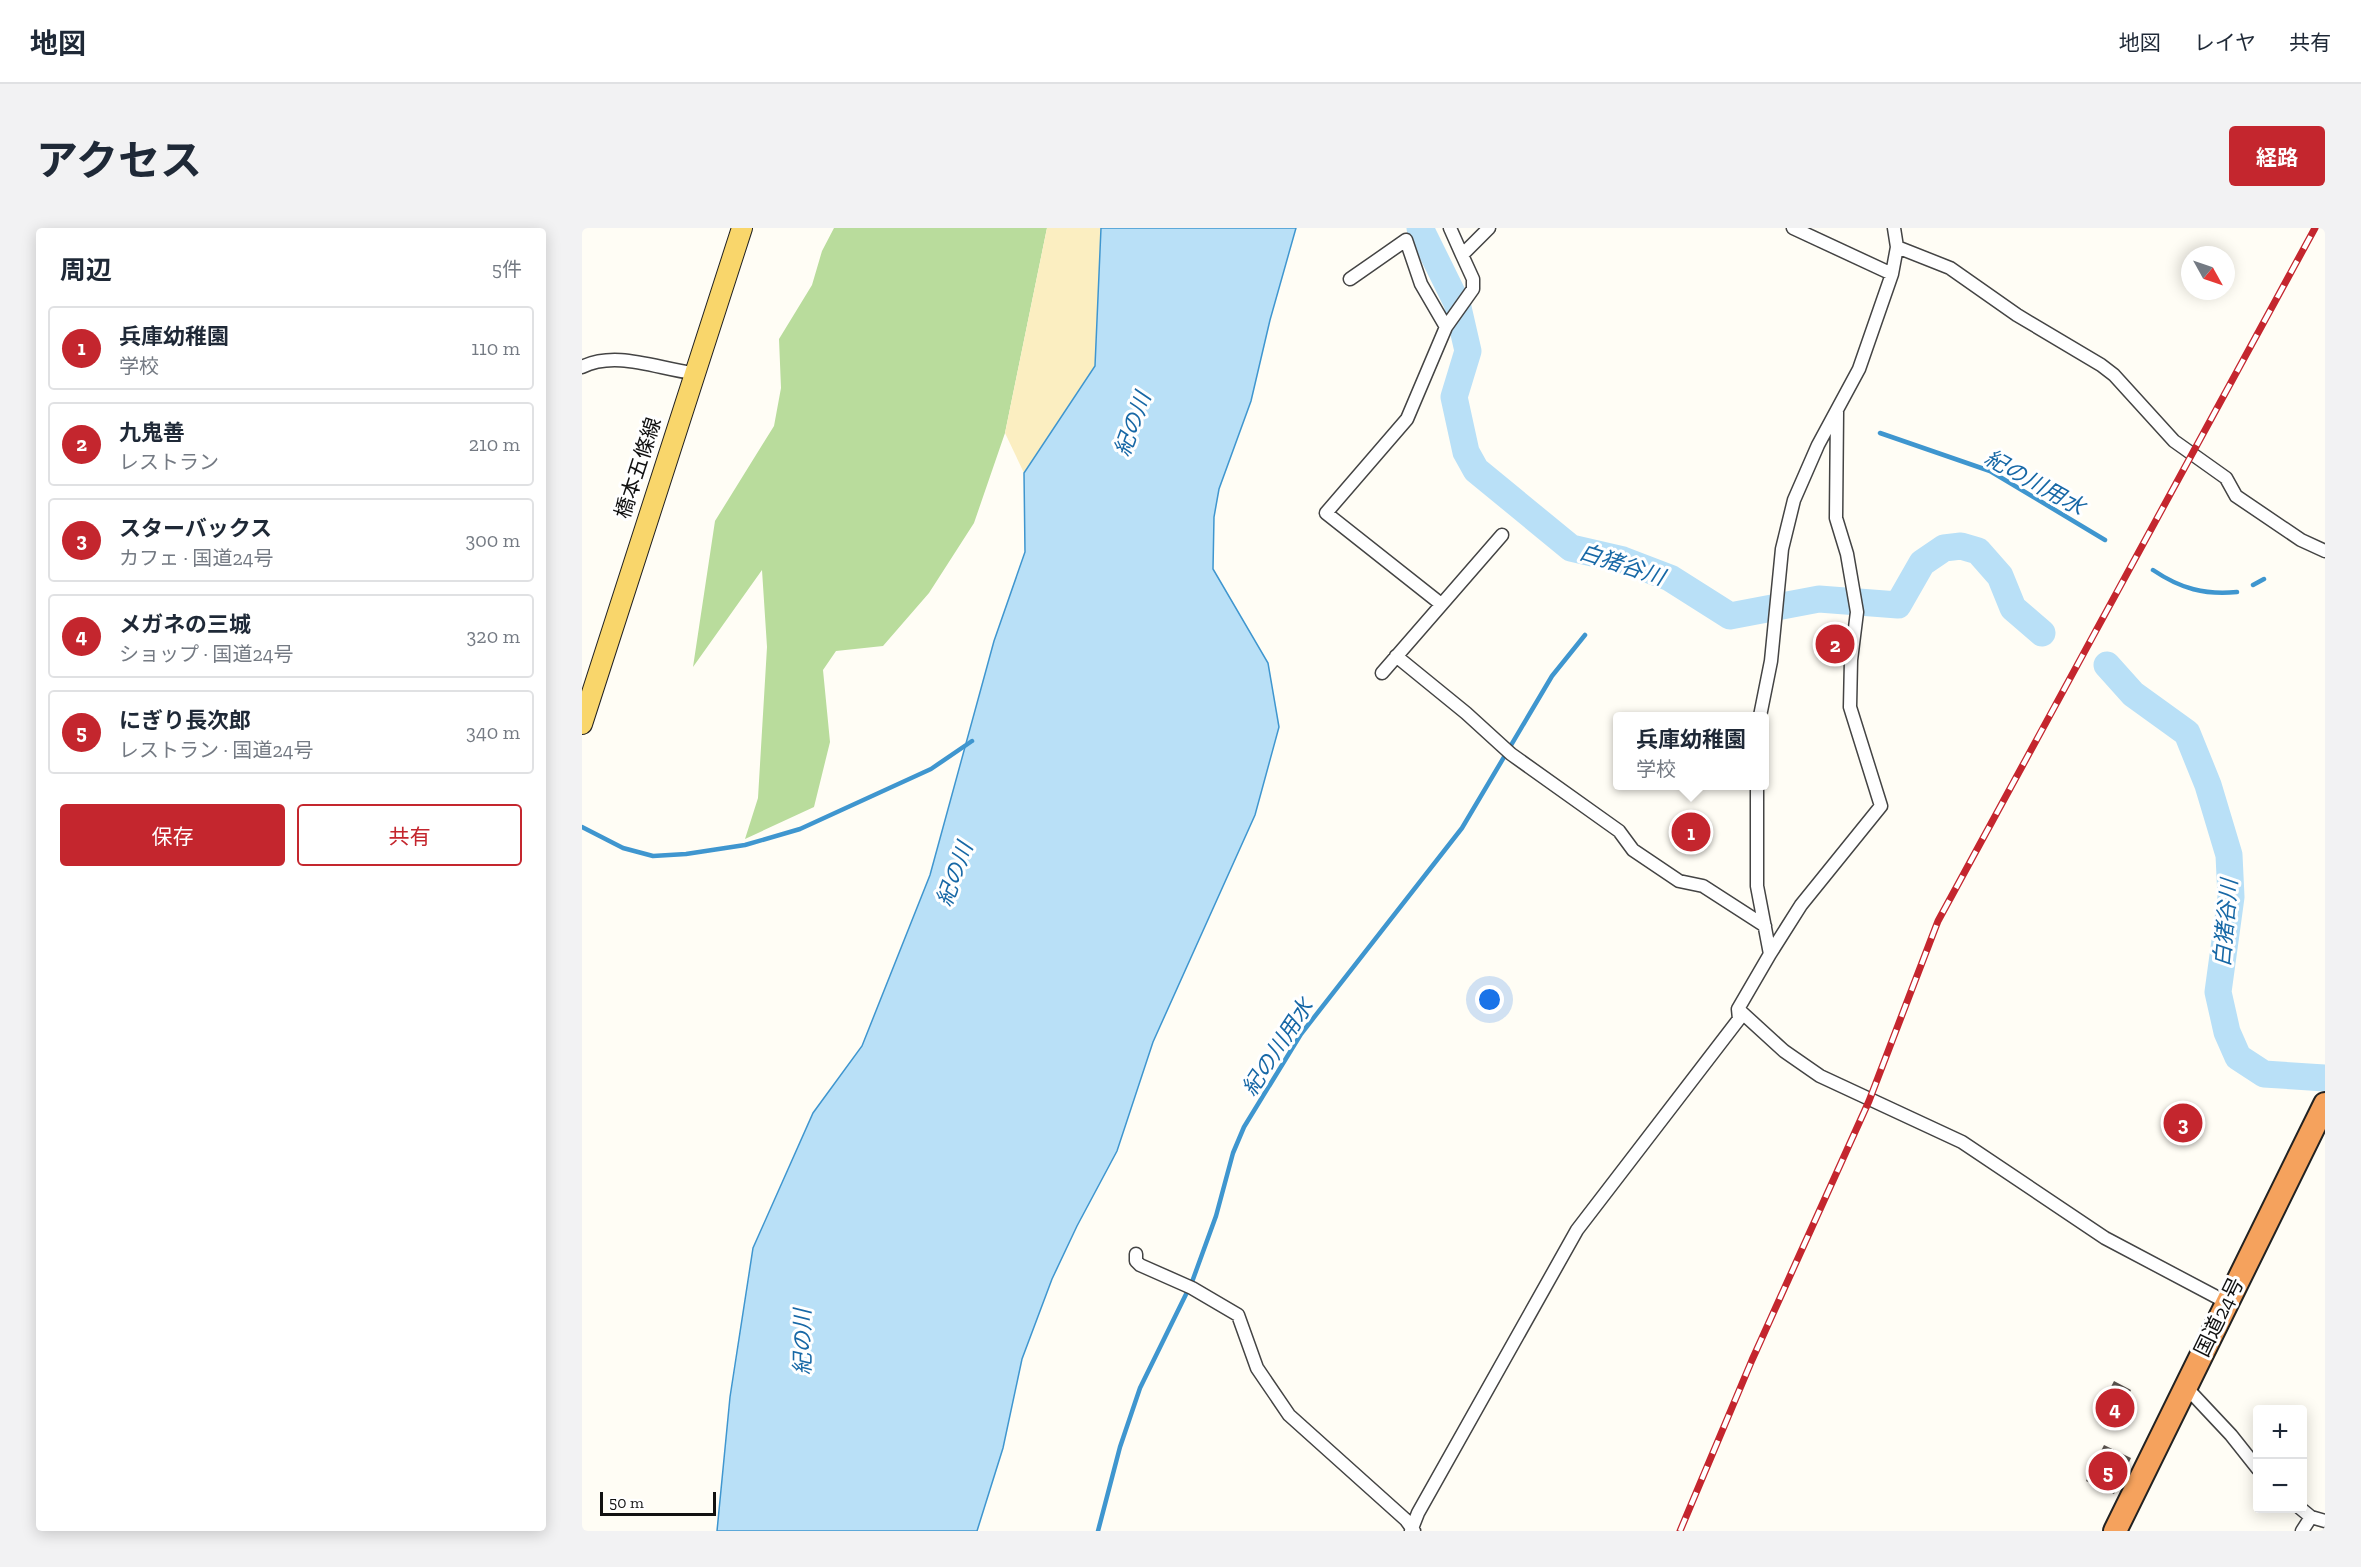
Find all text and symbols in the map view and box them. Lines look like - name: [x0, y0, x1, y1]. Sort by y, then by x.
- text: 地図: [30, 27, 86, 60]
- text: 地図: [2119, 30, 2161, 55]
- text: レイヤ: [2194, 30, 2256, 55]
- text: 共有: [2289, 30, 2331, 55]
- button: 経路: [2229, 126, 2325, 186]
- text: アクセス: [36, 135, 202, 186]
- north arrow: [2181, 246, 2235, 300]
- text: 周辺: [60, 254, 112, 286]
- text: 5件: [492, 257, 522, 281]
- text: 兵庫幼稚園: [119, 323, 229, 350]
- text: 1: [77, 336, 86, 360]
- text: 110 m: [471, 336, 520, 360]
- text: 学校: [119, 354, 159, 378]
- water label: 紀の川: [1108, 387, 1157, 460]
- street label: 橋本五條線: [609, 414, 666, 522]
- text: 九鬼善: [119, 419, 185, 446]
- text: 2: [76, 432, 87, 456]
- text: 210 m: [469, 432, 520, 456]
- water label: 紀の川用水: [1980, 444, 2091, 522]
- text: レストラン: [119, 450, 219, 474]
- text: スターバックス: [119, 515, 272, 542]
- text: 3: [76, 528, 87, 552]
- text: 300 m: [465, 528, 520, 552]
- water label: 白猪谷川: [1576, 538, 1670, 592]
- text: カフェ · 国道24号: [119, 546, 274, 570]
- text: メガネの三城: [119, 611, 251, 638]
- pin: 2: [1816, 622, 1854, 666]
- text: 4: [76, 624, 87, 648]
- text: 320 m: [467, 624, 520, 648]
- text: ショップ · 国道24号: [119, 642, 294, 666]
- text: にぎり長次郎: [119, 707, 251, 734]
- popup: [1613, 712, 1769, 790]
- text: 5: [76, 720, 87, 744]
- text: 340 m: [466, 720, 520, 744]
- text: 兵庫幼稚園: [1636, 726, 1746, 753]
- text: レストラン · 国道24号: [119, 738, 314, 762]
- text: 学校: [1636, 757, 1676, 781]
- button: 保存: [60, 804, 285, 866]
- button: 共有: [297, 804, 522, 866]
- pin: 1: [1672, 810, 1710, 854]
- water label: 紀の川: [930, 837, 979, 910]
- water label: 白猪谷川: [2208, 876, 2243, 968]
- your location: [1475, 985, 1504, 1014]
- water label: 紀の川用水: [1236, 992, 1320, 1101]
- pin: 3: [2164, 1100, 2202, 1146]
- street label: 国道24号: [2189, 1273, 2248, 1361]
- water label: 紀の川: [789, 1307, 816, 1375]
- pin: 4: [2096, 1386, 2134, 1430]
- map controls: [2253, 1405, 2307, 1513]
- button: +: [2253, 1405, 2307, 1459]
- pin: 5: [2088, 1448, 2128, 1494]
- button: −: [2253, 1459, 2307, 1513]
- scale bar: [600, 1489, 716, 1516]
- text: 50 m: [609, 1493, 644, 1512]

